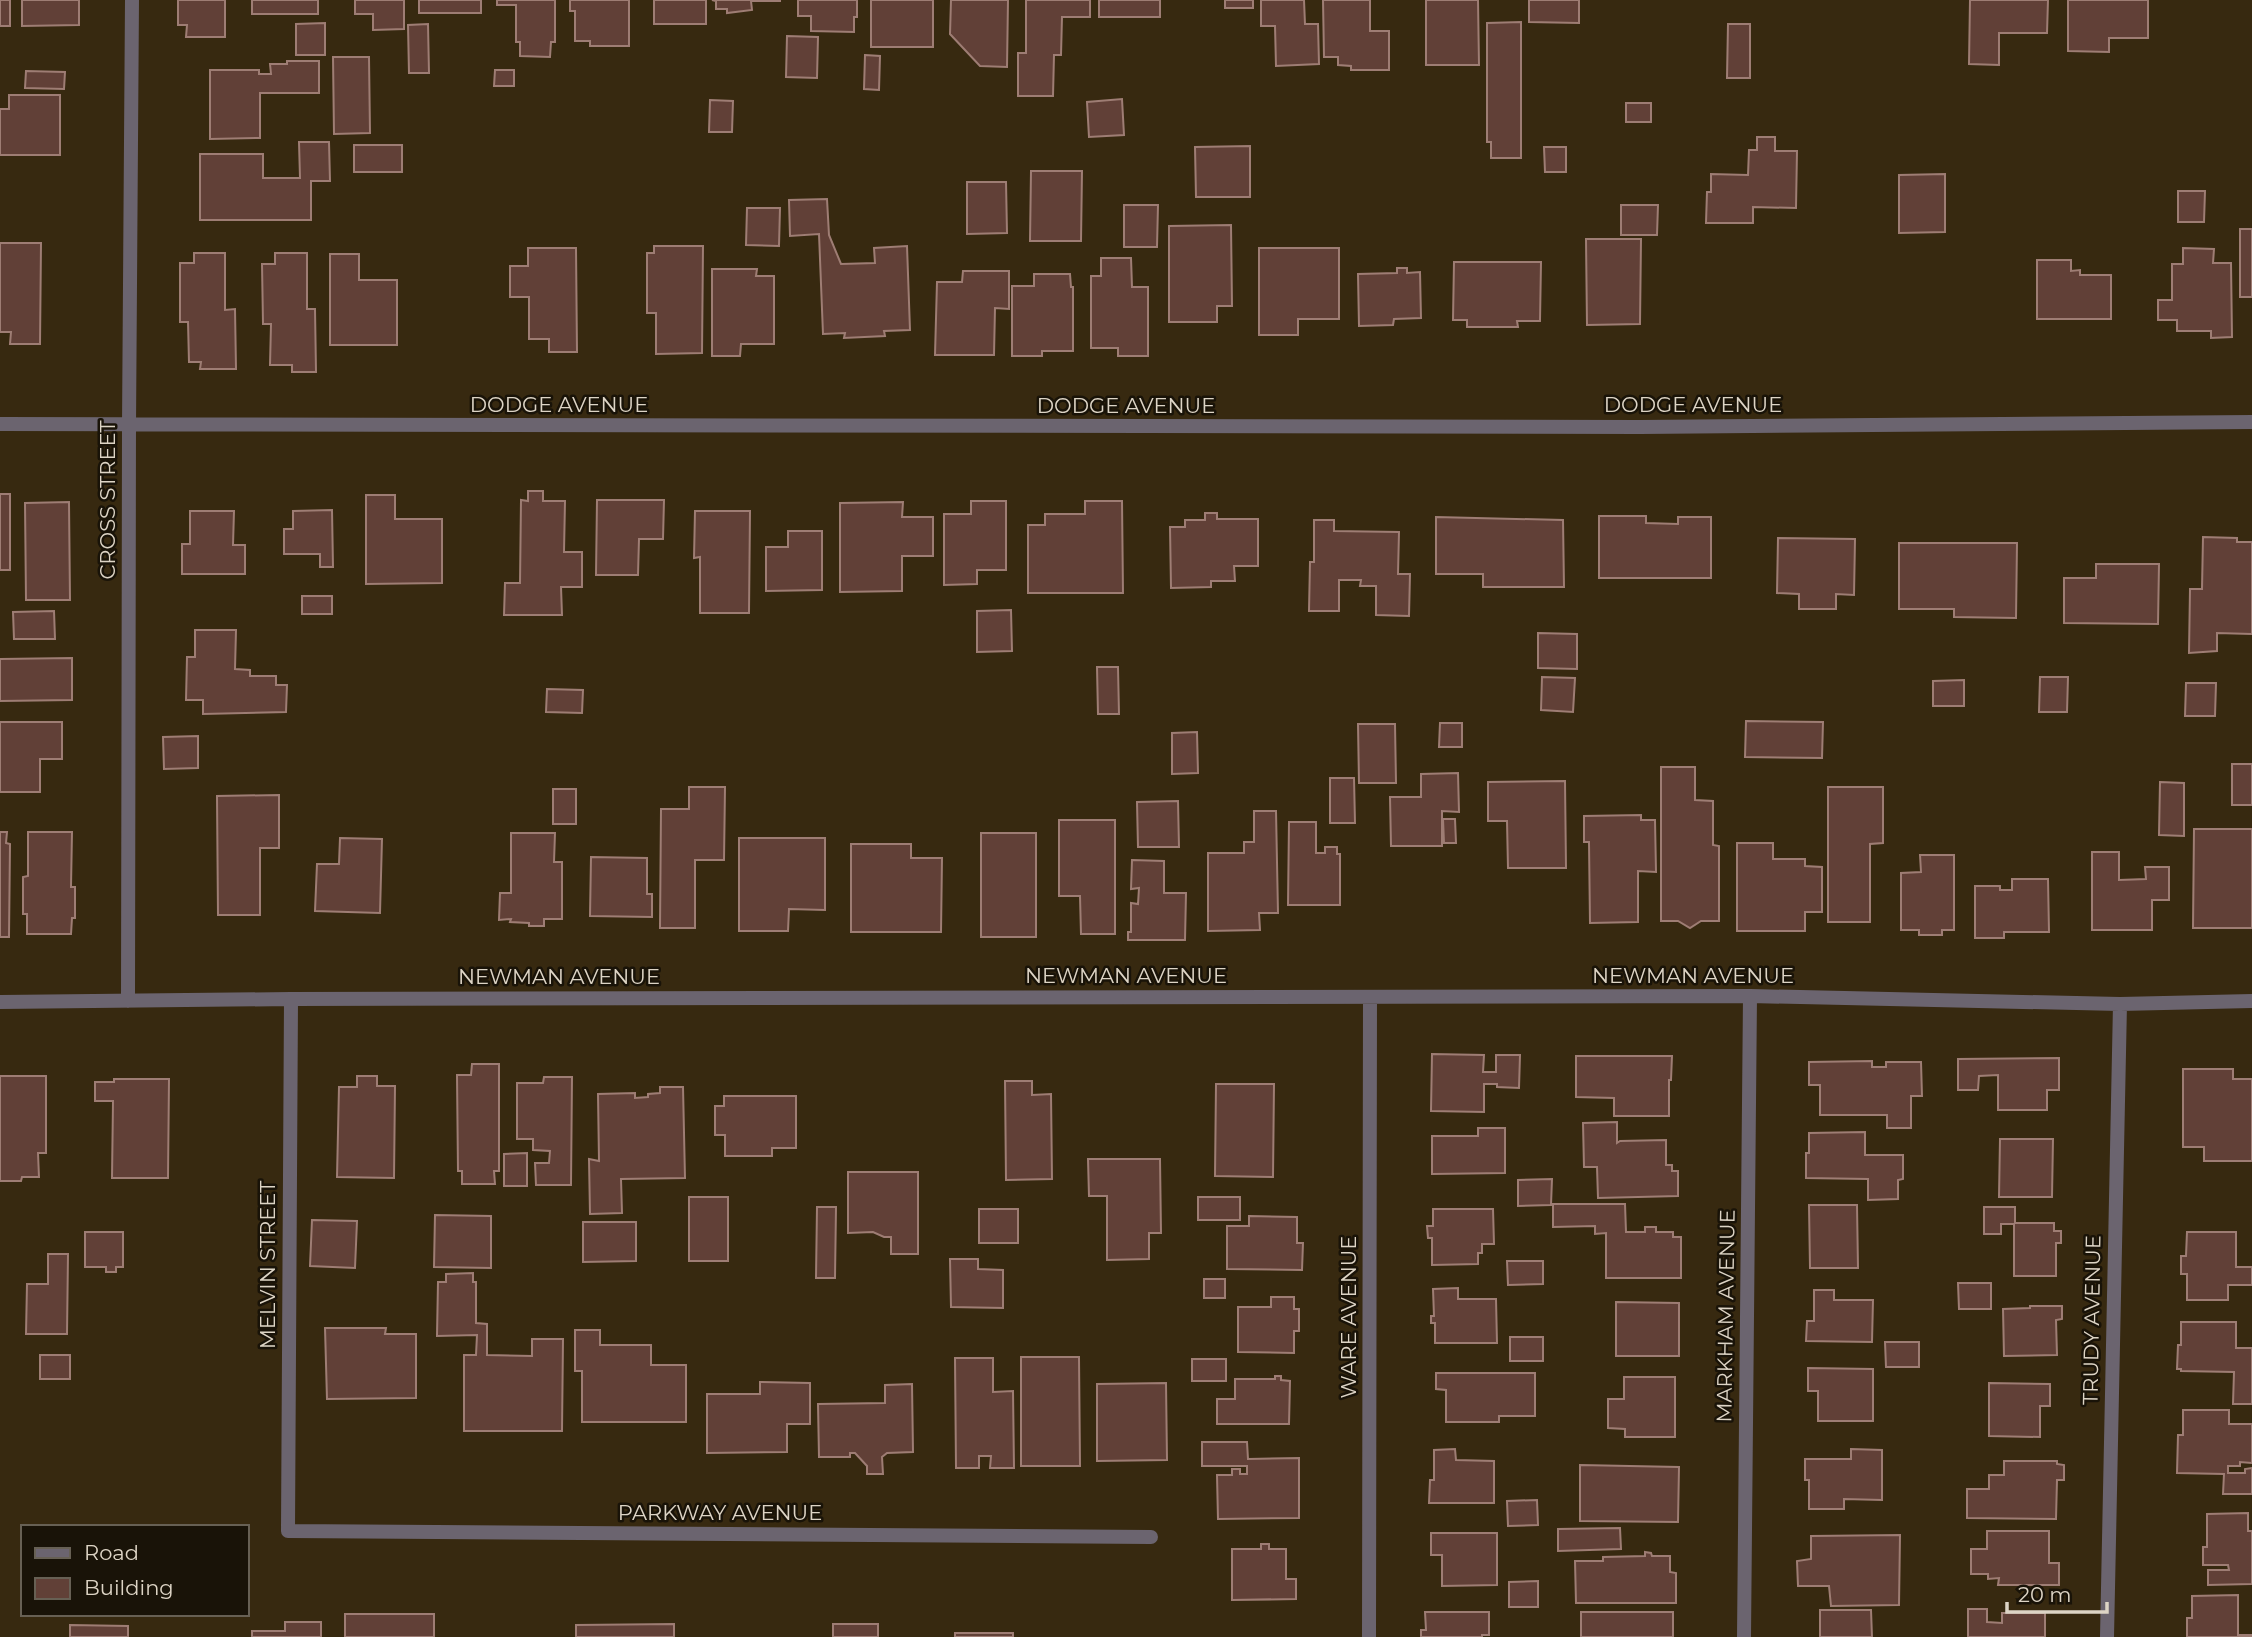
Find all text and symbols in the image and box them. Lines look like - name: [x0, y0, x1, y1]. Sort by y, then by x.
- street label: DODGE AVENUE: [470, 392, 648, 417]
- street label: DODGE AVENUE: [1604, 392, 1782, 417]
- street label: DODGE AVENUE: [1037, 393, 1215, 418]
- street label: CROSS STREET: [95, 420, 120, 580]
- street label: NEWMAN AVENUE: [1025, 963, 1227, 988]
- street label: NEWMAN AVENUE: [1592, 963, 1794, 988]
- street label: NEWMAN AVENUE: [458, 964, 660, 989]
- street label: MELVIN STREET: [255, 1181, 280, 1349]
- street label: MARKHAM AVENUE: [1711, 1209, 1740, 1423]
- street label: TRUDY AVENUE: [2078, 1235, 2105, 1405]
- street label: WARE AVENUE: [1336, 1236, 1361, 1398]
- street label: PARKWAY AVENUE: [618, 1500, 822, 1525]
- legend: [21, 1525, 248, 1616]
- text: Road: [84, 1540, 139, 1565]
- scale bar: [2007, 1570, 2107, 1614]
- text: Building: [84, 1575, 174, 1600]
- text: 20 m: [2018, 1582, 2072, 1607]

